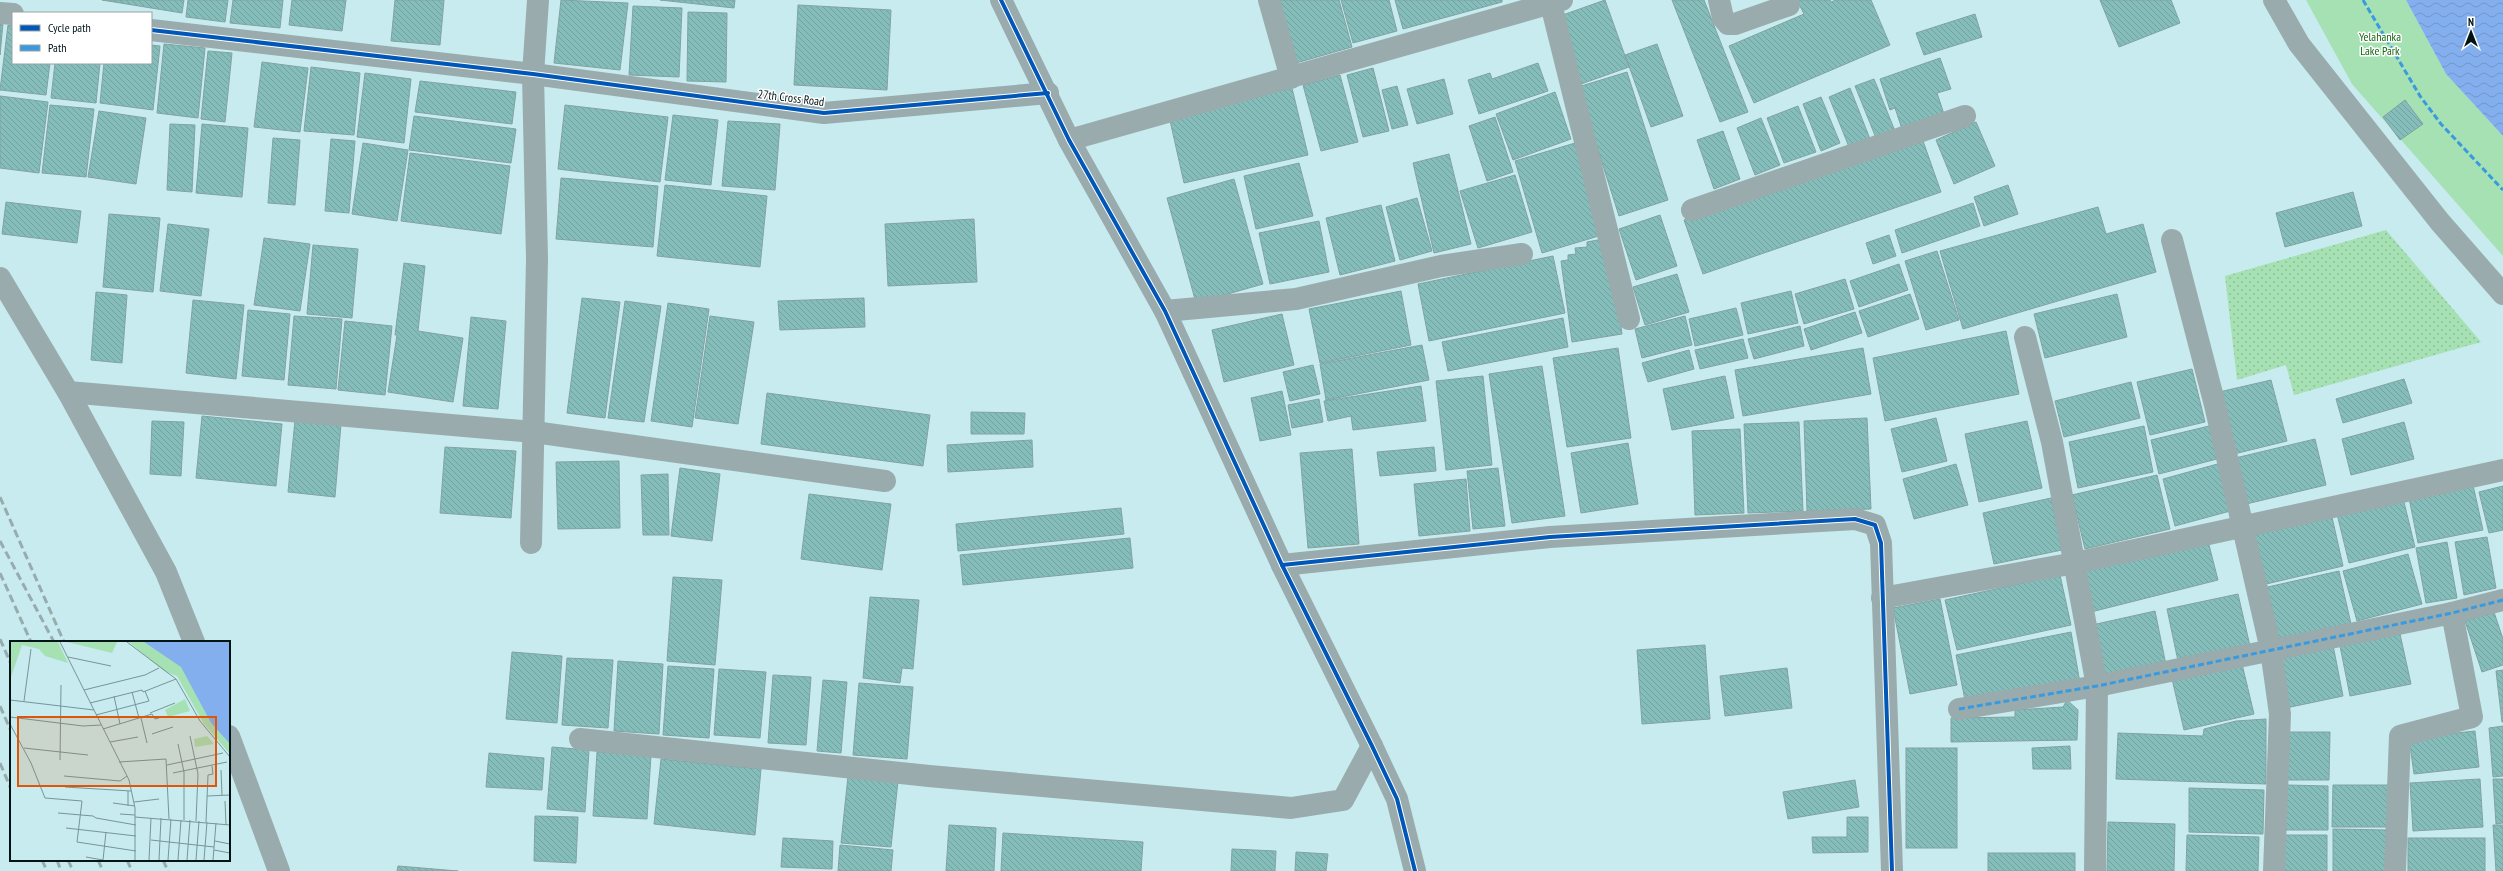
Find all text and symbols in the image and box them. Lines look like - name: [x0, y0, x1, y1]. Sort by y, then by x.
- legend: [12, 12, 152, 64]
- north arrow: [2451, 12, 2491, 52]
- text: N: [2468, 15, 2474, 29]
- text: Cycle path: [48, 20, 91, 35]
- park label: Yelahanka Lake Park: [2359, 29, 2401, 58]
- text: Path: [48, 40, 66, 55]
- street label: 27th Cross Road: [757, 86, 825, 109]
- inset map: [10, 641, 230, 861]

